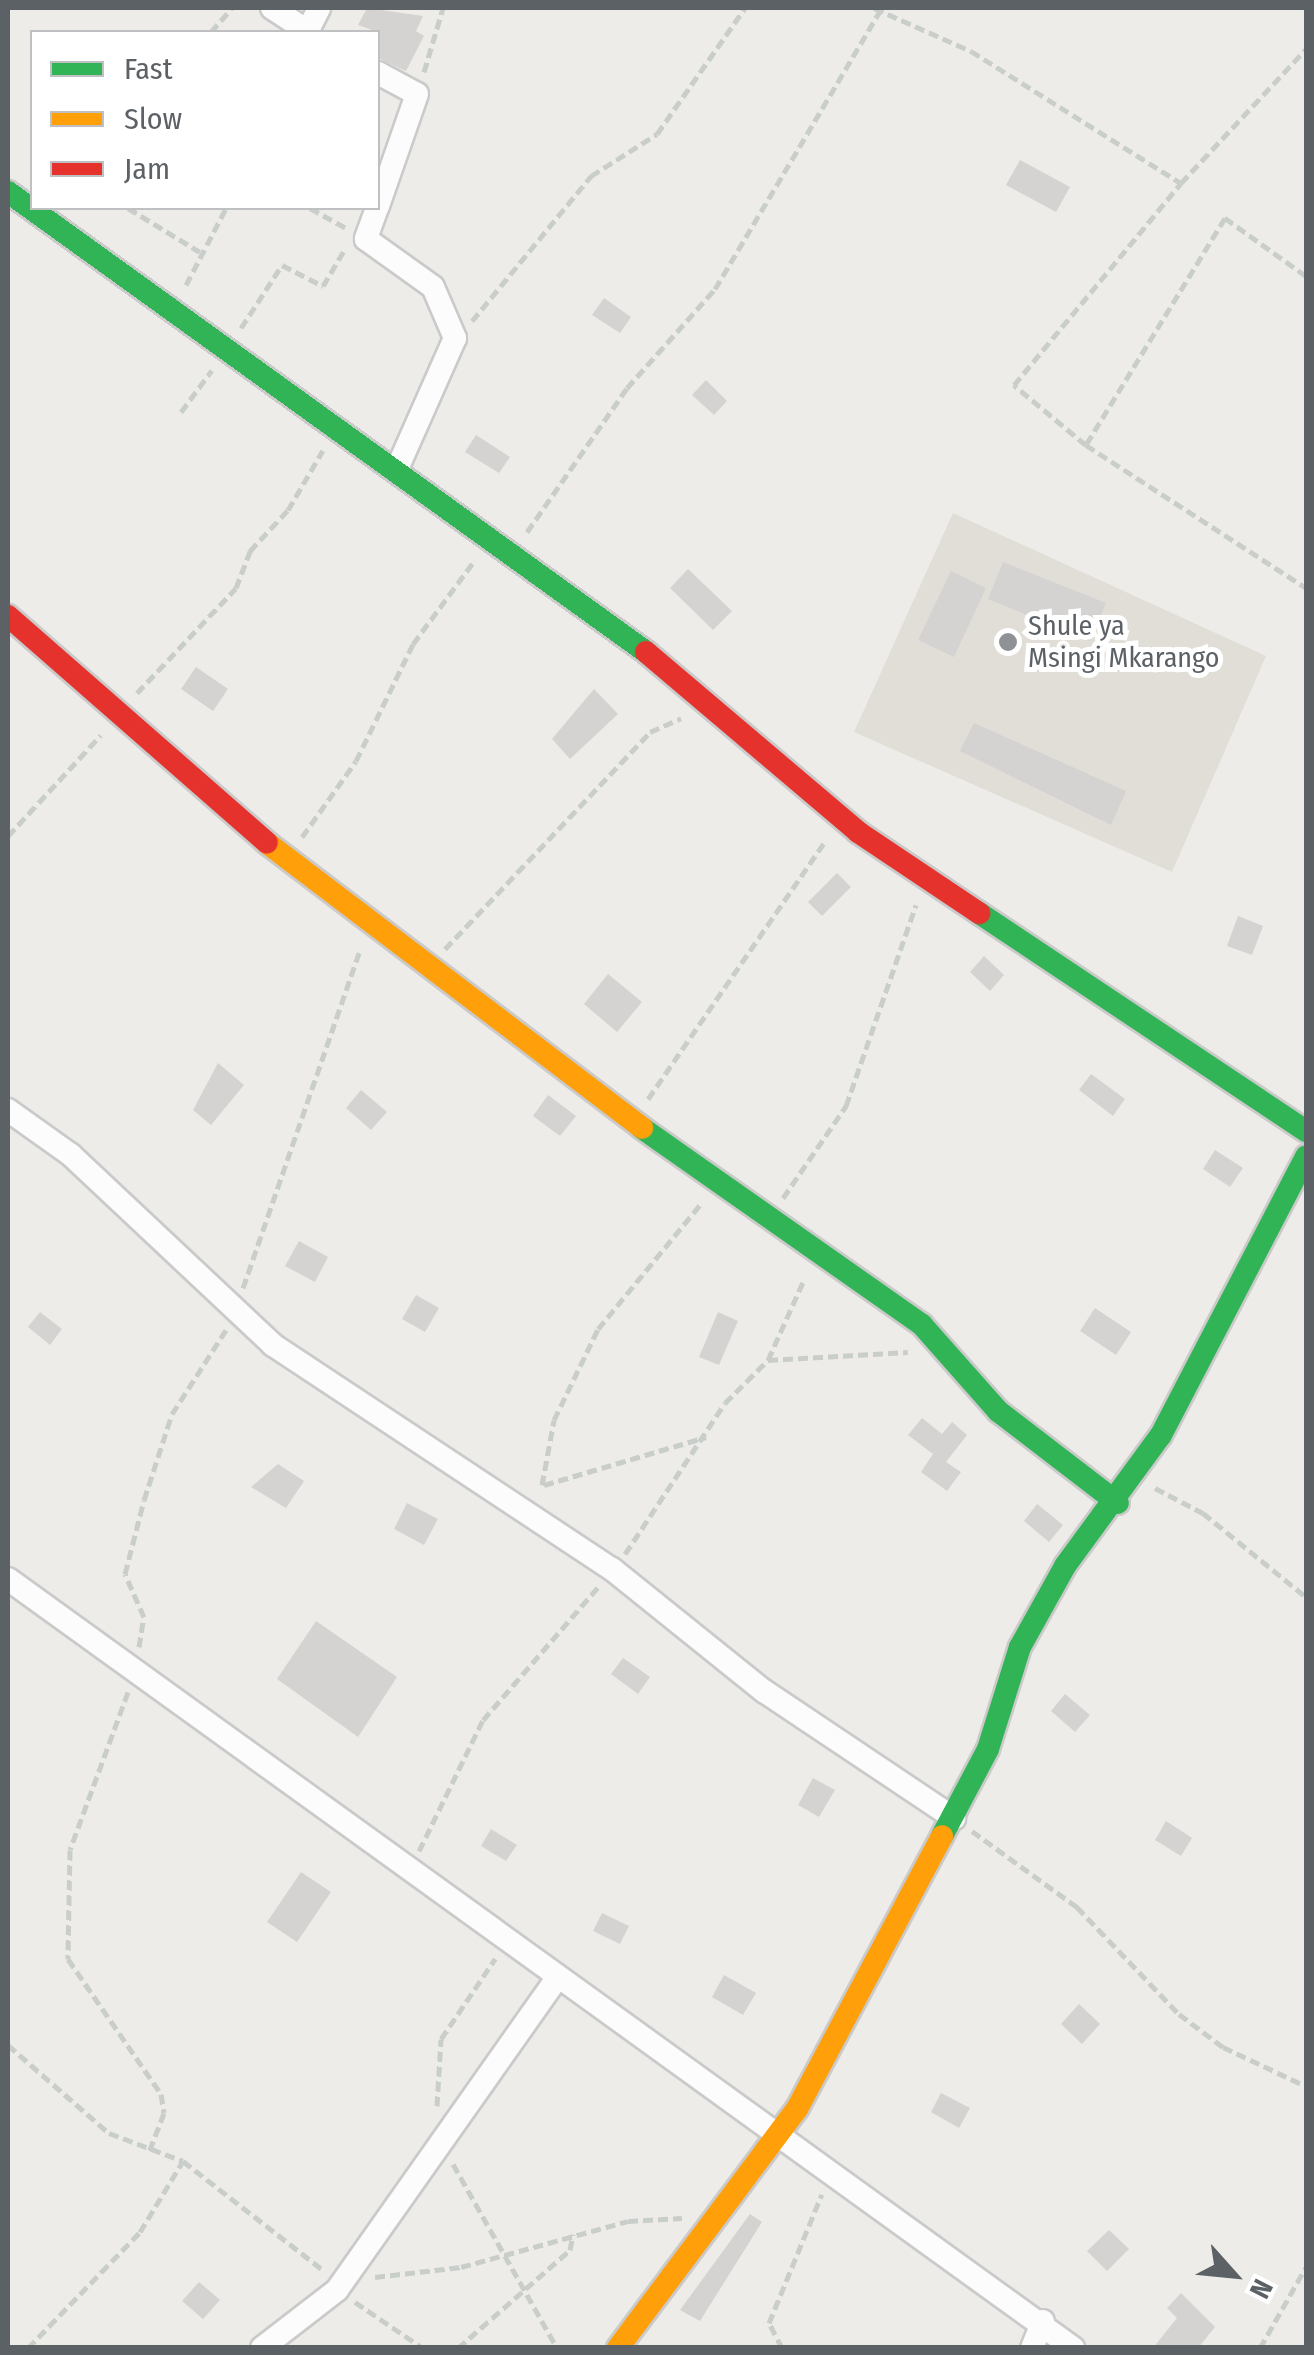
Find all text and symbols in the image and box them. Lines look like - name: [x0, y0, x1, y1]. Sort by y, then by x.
- legend: [30, 30, 380, 210]
- text: Fast: [124, 51, 172, 87]
- text: Slow: [124, 101, 182, 137]
- text: Jam: [124, 151, 170, 187]
- place label: Shule ya Msingi Mkarango: [1028, 609, 1220, 675]
- marker: Shule ya Msingi Mkarango: [997, 631, 1019, 653]
- north arrow: [1184, 2225, 1284, 2325]
- text: N: [1243, 2274, 1280, 2304]

